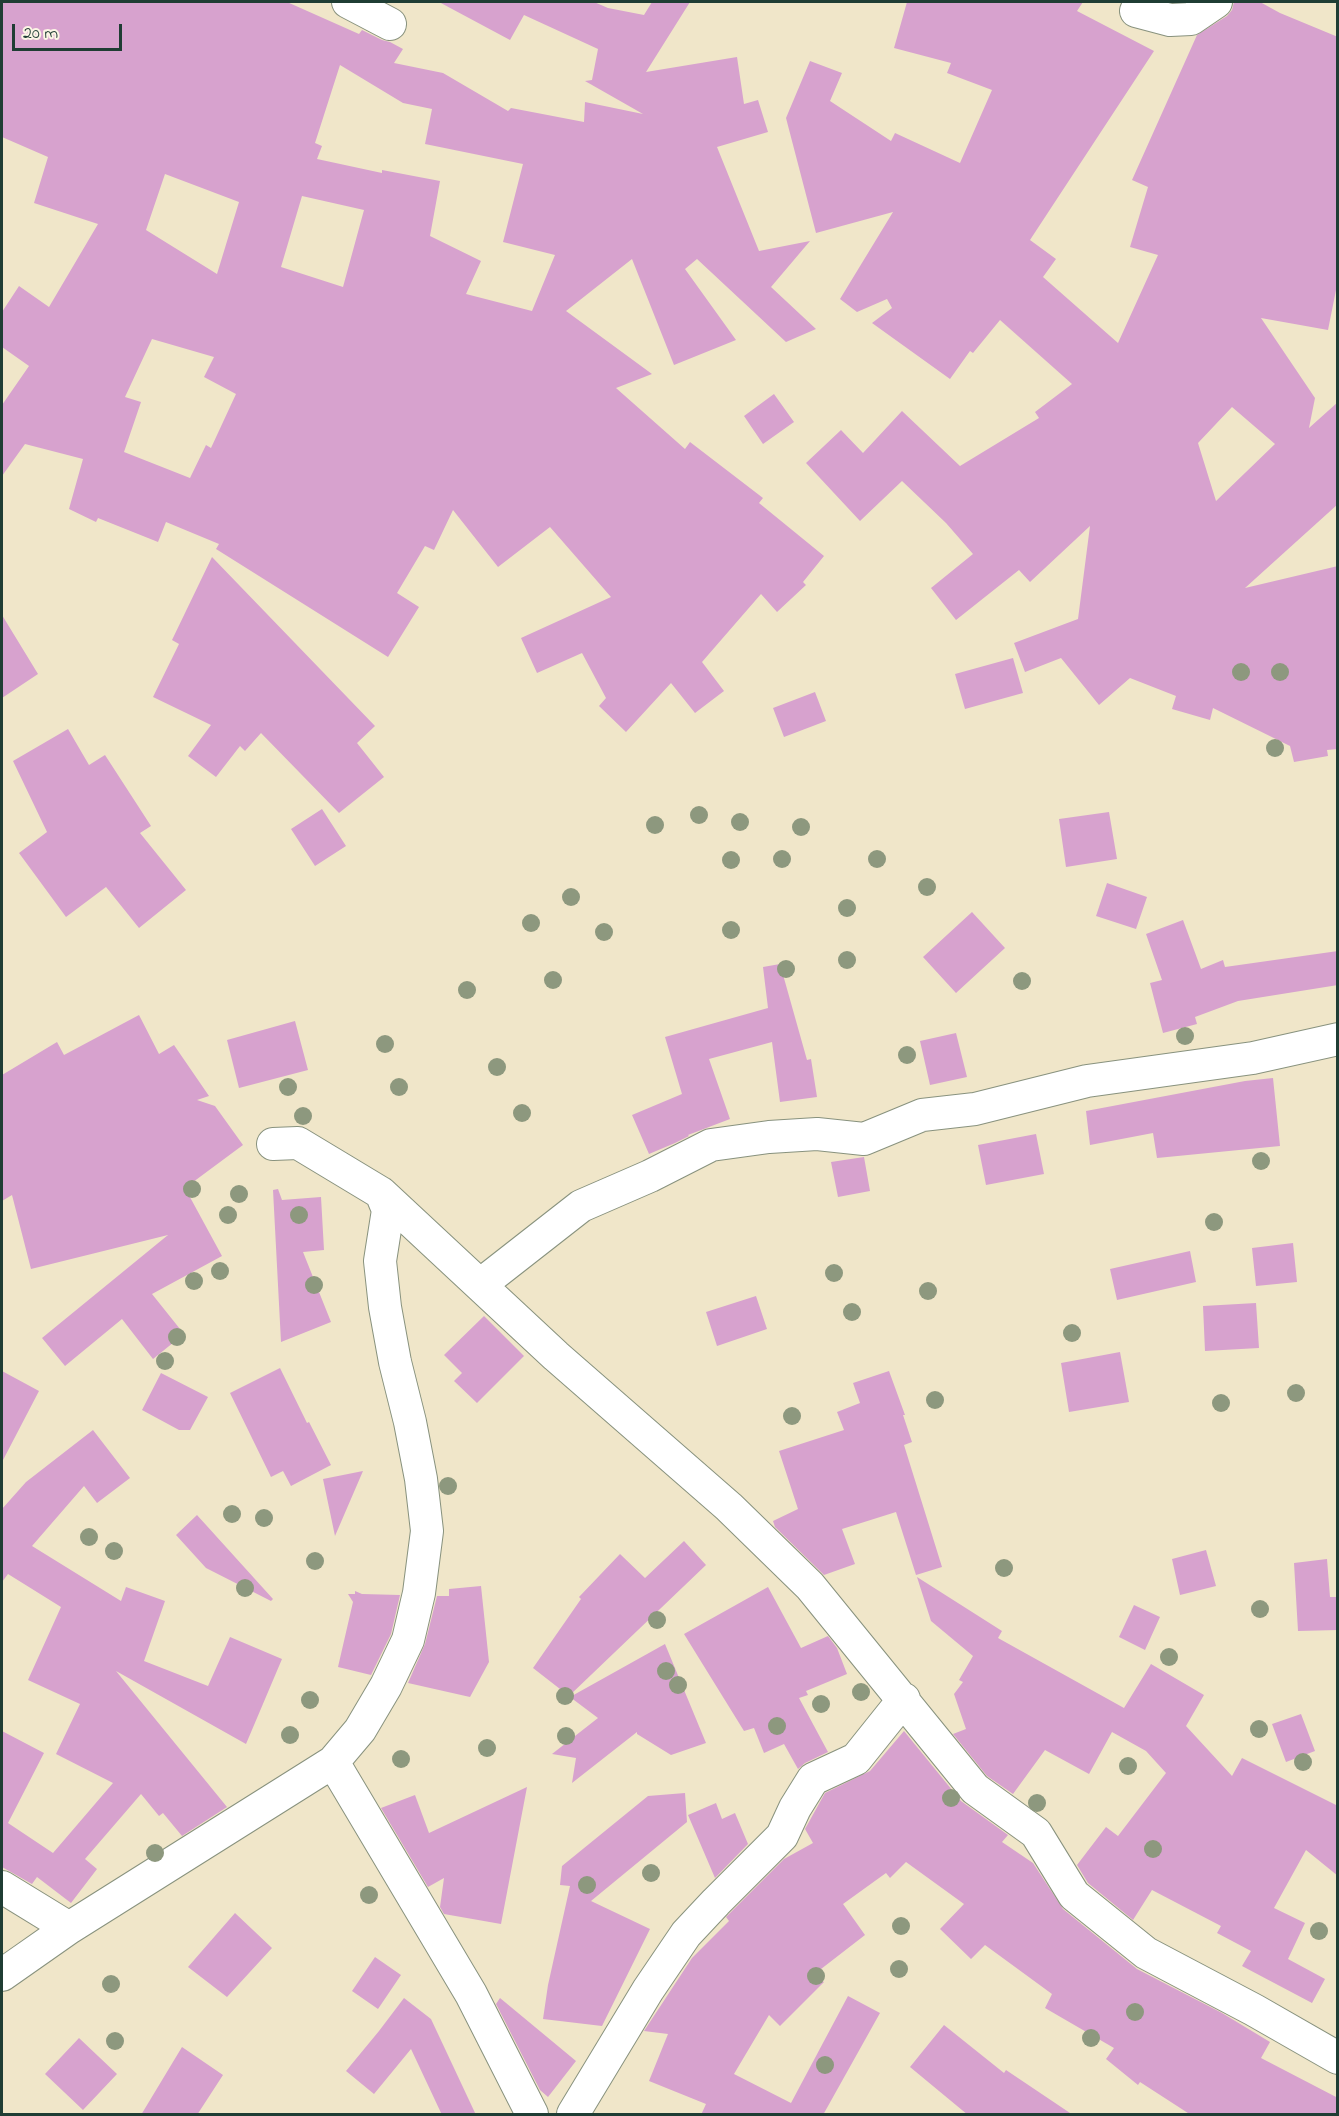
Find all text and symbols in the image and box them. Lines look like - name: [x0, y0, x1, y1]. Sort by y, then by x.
- scale bar: [15, 12, 124, 50]
- text: 20 m: [23, 21, 58, 47]

